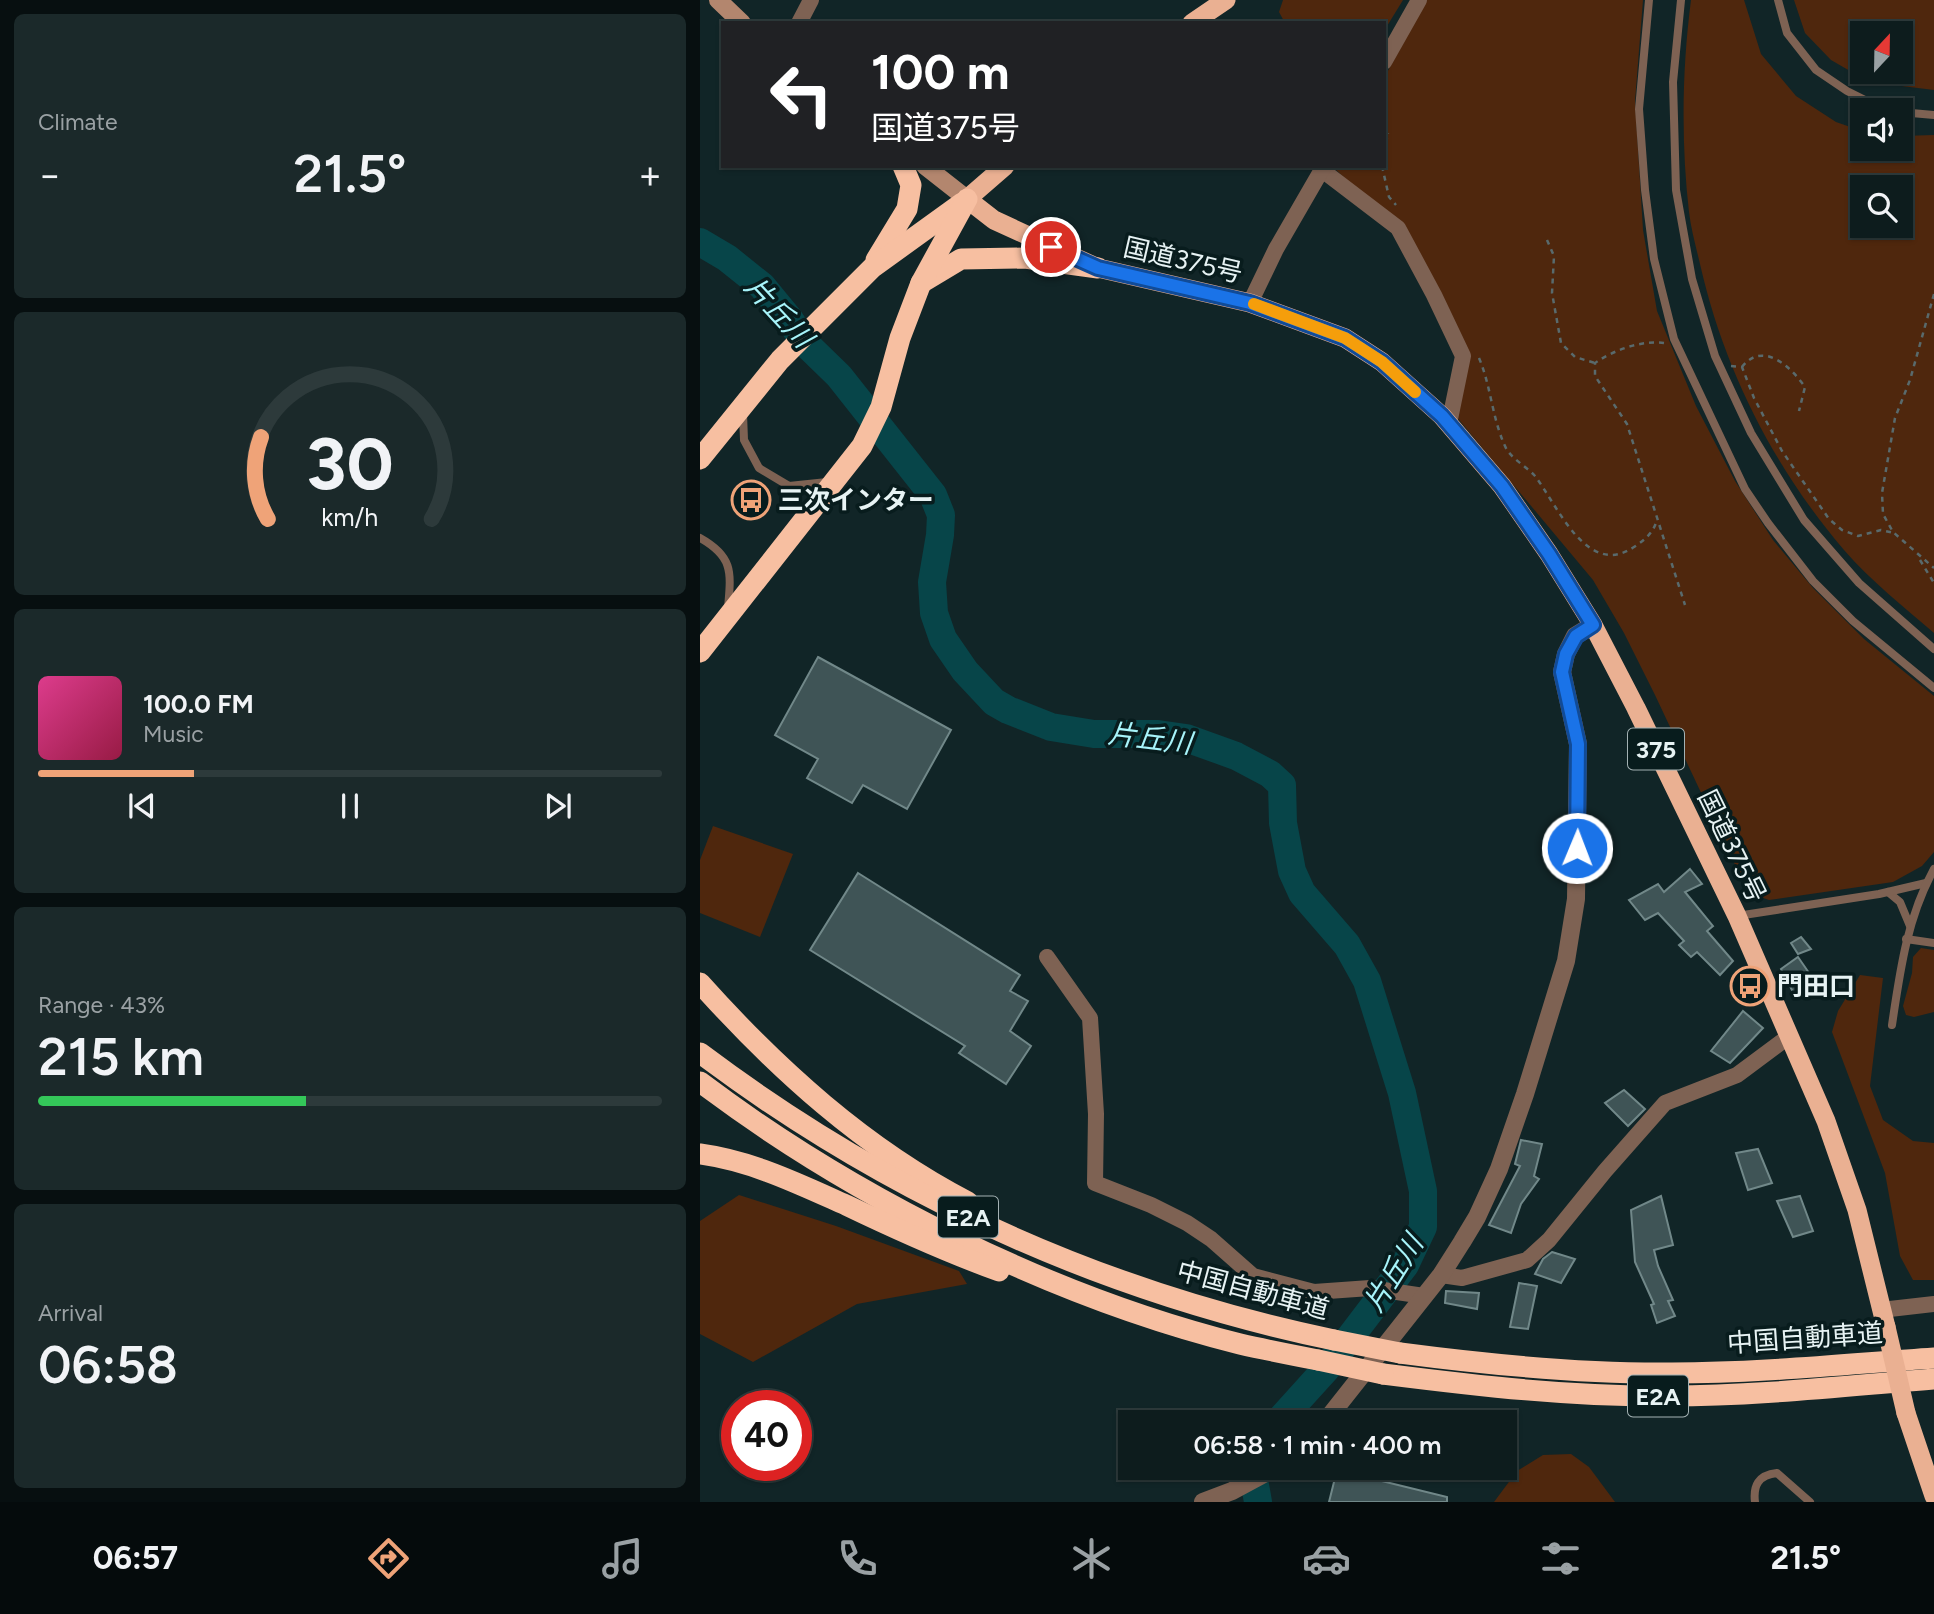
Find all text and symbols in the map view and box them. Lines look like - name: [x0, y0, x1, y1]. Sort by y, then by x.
- north arrow: [1850, 21, 1913, 84]
- map controls: [1850, 21, 1913, 238]
- text: 100 m: [871, 42, 1010, 101]
- icon: left: [756, 49, 847, 140]
- button: sound: [1850, 98, 1913, 161]
- text: Climate: [38, 108, 117, 136]
- text: 国道375号: [871, 109, 1020, 147]
- text: 21.5°: [293, 143, 407, 205]
- text: −: [38, 152, 62, 198]
- text: +: [638, 152, 662, 198]
- button: search: [1850, 175, 1913, 238]
- pin: [1021, 217, 1081, 277]
- icon: arrive: [1032, 228, 1070, 266]
- street label: 国道375号: [1120, 231, 1246, 289]
- water label: 片丘川: [738, 270, 822, 356]
- text: 30: [306, 421, 394, 508]
- bus stop icon: 三次インター: [730, 479, 772, 521]
- place label: 三次インター: [778, 484, 934, 516]
- text: km/h: [321, 502, 379, 532]
- text: 100.0 FM: [143, 688, 254, 720]
- water label: 片丘川: [1106, 716, 1197, 760]
- text: Music: [143, 720, 204, 748]
- road number: 375: [1628, 728, 1684, 770]
- street label: 国道375号: [1691, 785, 1773, 907]
- icon: previous: [123, 787, 161, 825]
- icon: pause: [331, 787, 369, 825]
- icon: next: [539, 787, 577, 825]
- position arrow: [1540, 811, 1614, 885]
- bus stop icon: 門田口: [1729, 965, 1771, 1007]
- place label: 門田口: [1777, 970, 1855, 1002]
- text: Range · 43%: [38, 991, 165, 1019]
- text: 215 km: [38, 1026, 204, 1088]
- road number: E2A: [938, 1196, 998, 1238]
- water label: 片丘川: [1356, 1226, 1431, 1318]
- street label: 中国自動車道: [1174, 1254, 1332, 1326]
- text: Arrival: [38, 1299, 103, 1327]
- street label: 中国自動車道: [1726, 1317, 1884, 1359]
- text: 06:58: [38, 1334, 178, 1396]
- road number: E2A: [1628, 1376, 1688, 1416]
- speed limit sign: 40: [721, 1390, 812, 1481]
- text: 06:58 · 1 min · 400 m: [1194, 1429, 1441, 1461]
- icon: directions: [364, 1534, 413, 1583]
- icon: music: [598, 1534, 647, 1583]
- icon: phone: [833, 1534, 882, 1583]
- icon: climate: [1067, 1534, 1116, 1583]
- icon: car: [1302, 1534, 1351, 1583]
- icon: filters: [1536, 1534, 1585, 1583]
- text: 06:57: [93, 1539, 178, 1577]
- text: 21.5°: [1771, 1539, 1841, 1577]

